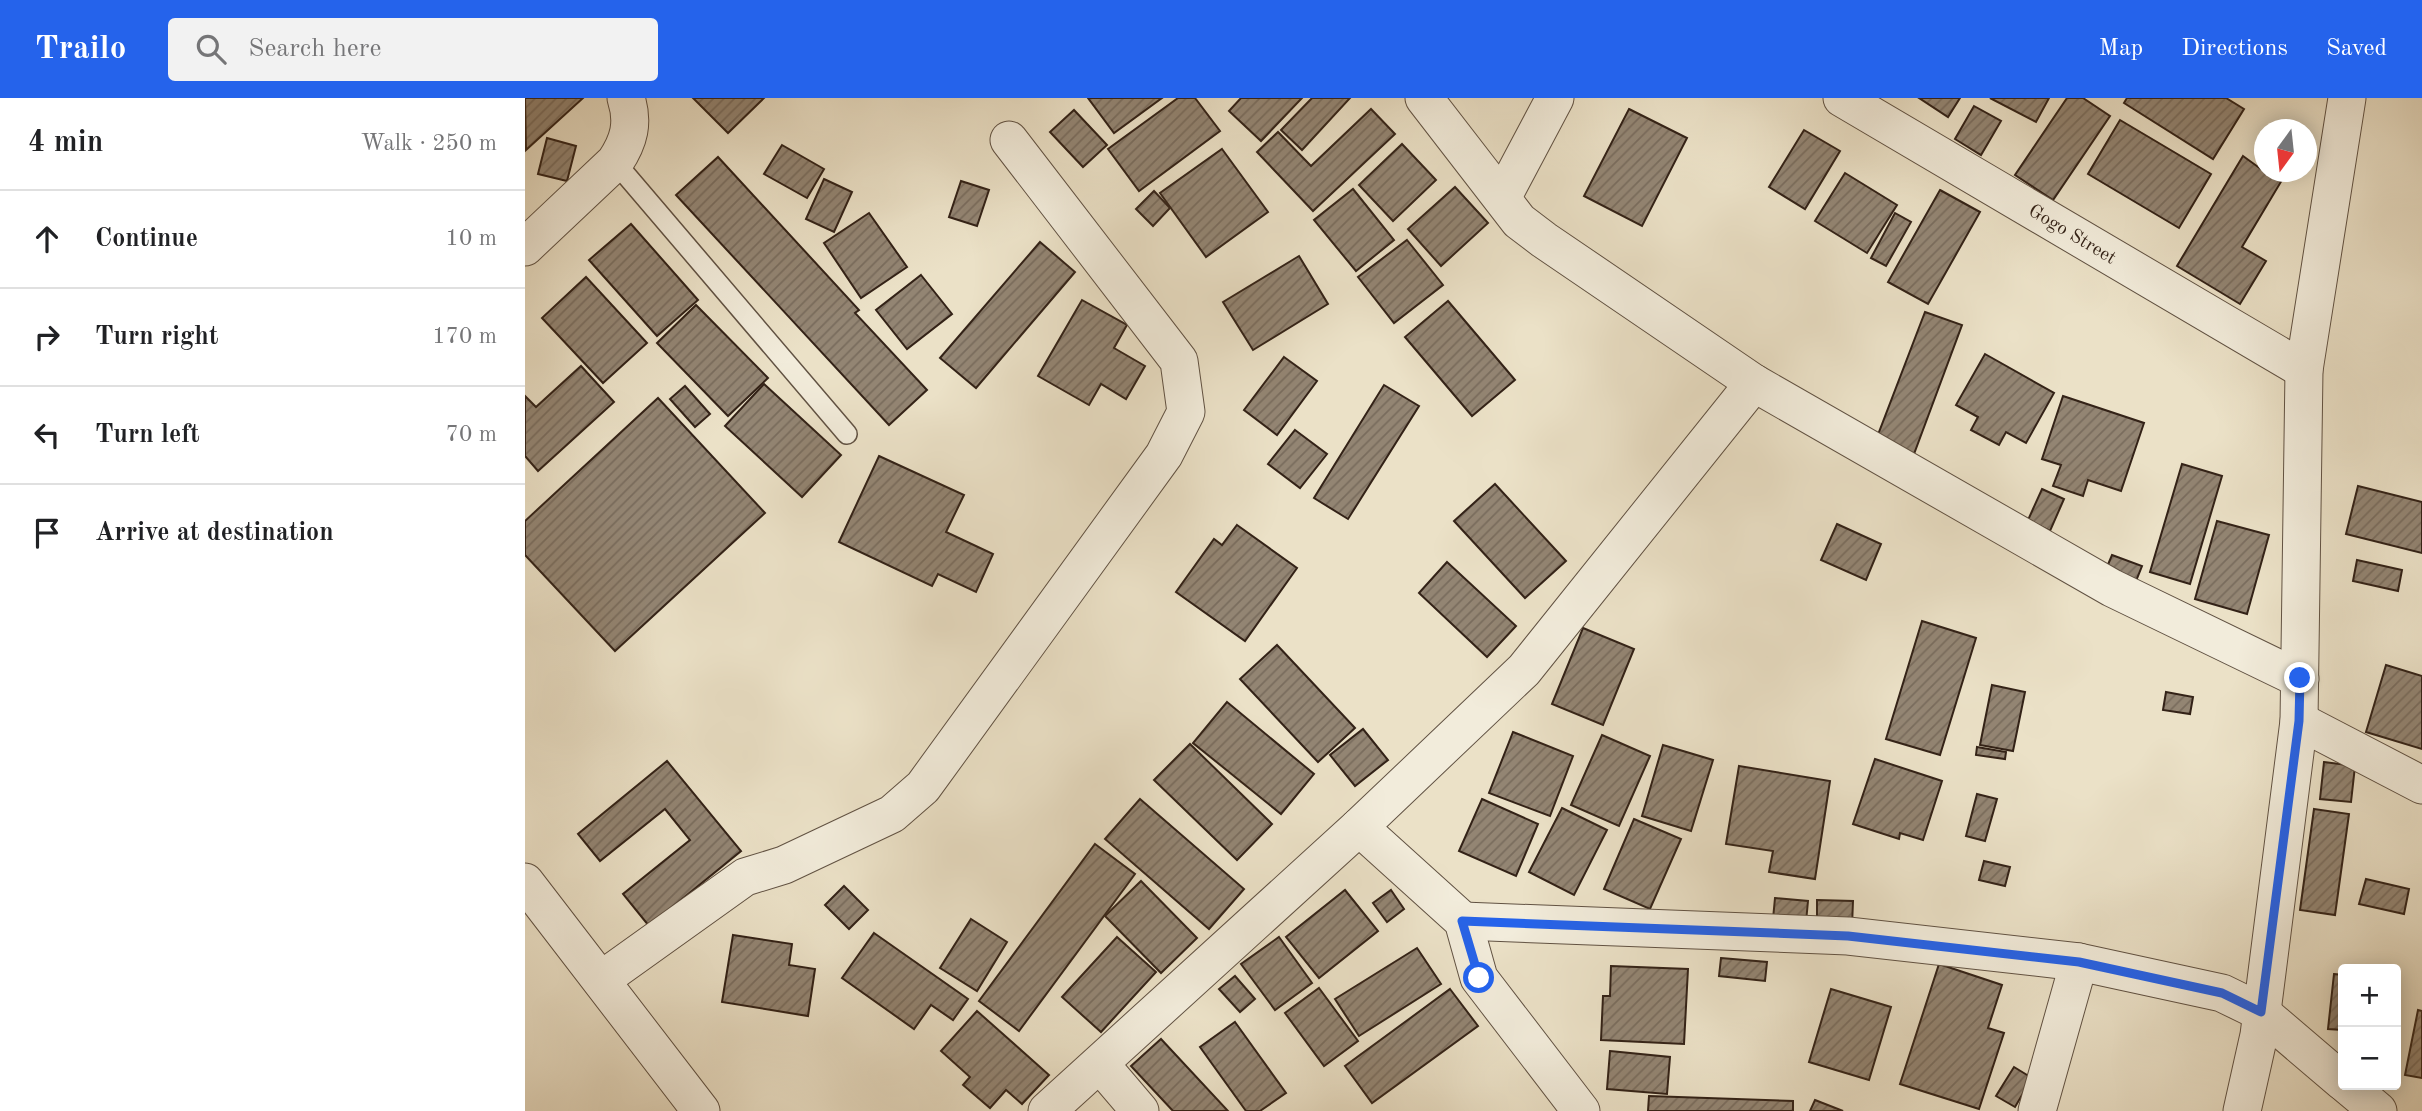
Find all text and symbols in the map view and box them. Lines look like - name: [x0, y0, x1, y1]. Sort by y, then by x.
- search box: [168, 18, 658, 81]
- icon: search: [192, 30, 230, 68]
- text: Trailo: [35, 33, 126, 66]
- text: Search here: [248, 36, 381, 62]
- text: Map: [2099, 37, 2143, 61]
- text: Directions: [2181, 37, 2288, 61]
- text: Saved: [2326, 37, 2387, 61]
- north arrow: [2254, 119, 2317, 182]
- text: 4 min: [28, 128, 103, 158]
- text: Walk · 250 m: [361, 132, 497, 155]
- street label: Gogo Street: [2025, 202, 2119, 269]
- icon: ahead: [28, 220, 66, 258]
- text: Continue: [95, 226, 198, 252]
- text: 10 m: [446, 227, 497, 250]
- icon: right: [28, 318, 66, 356]
- text: Turn right: [95, 324, 218, 350]
- text: 170 m: [432, 325, 497, 348]
- icon: left: [28, 416, 66, 454]
- text: Turn left: [95, 422, 200, 448]
- text: 70 m: [446, 423, 497, 446]
- icon: arrive: [28, 514, 66, 552]
- text: Arrive at destination: [95, 520, 334, 546]
- route end: [2284, 662, 2315, 693]
- route start: [1463, 962, 1494, 993]
- map controls: [2338, 964, 2401, 1090]
- button: +: [2338, 964, 2401, 1027]
- button: −: [2338, 1027, 2401, 1090]

